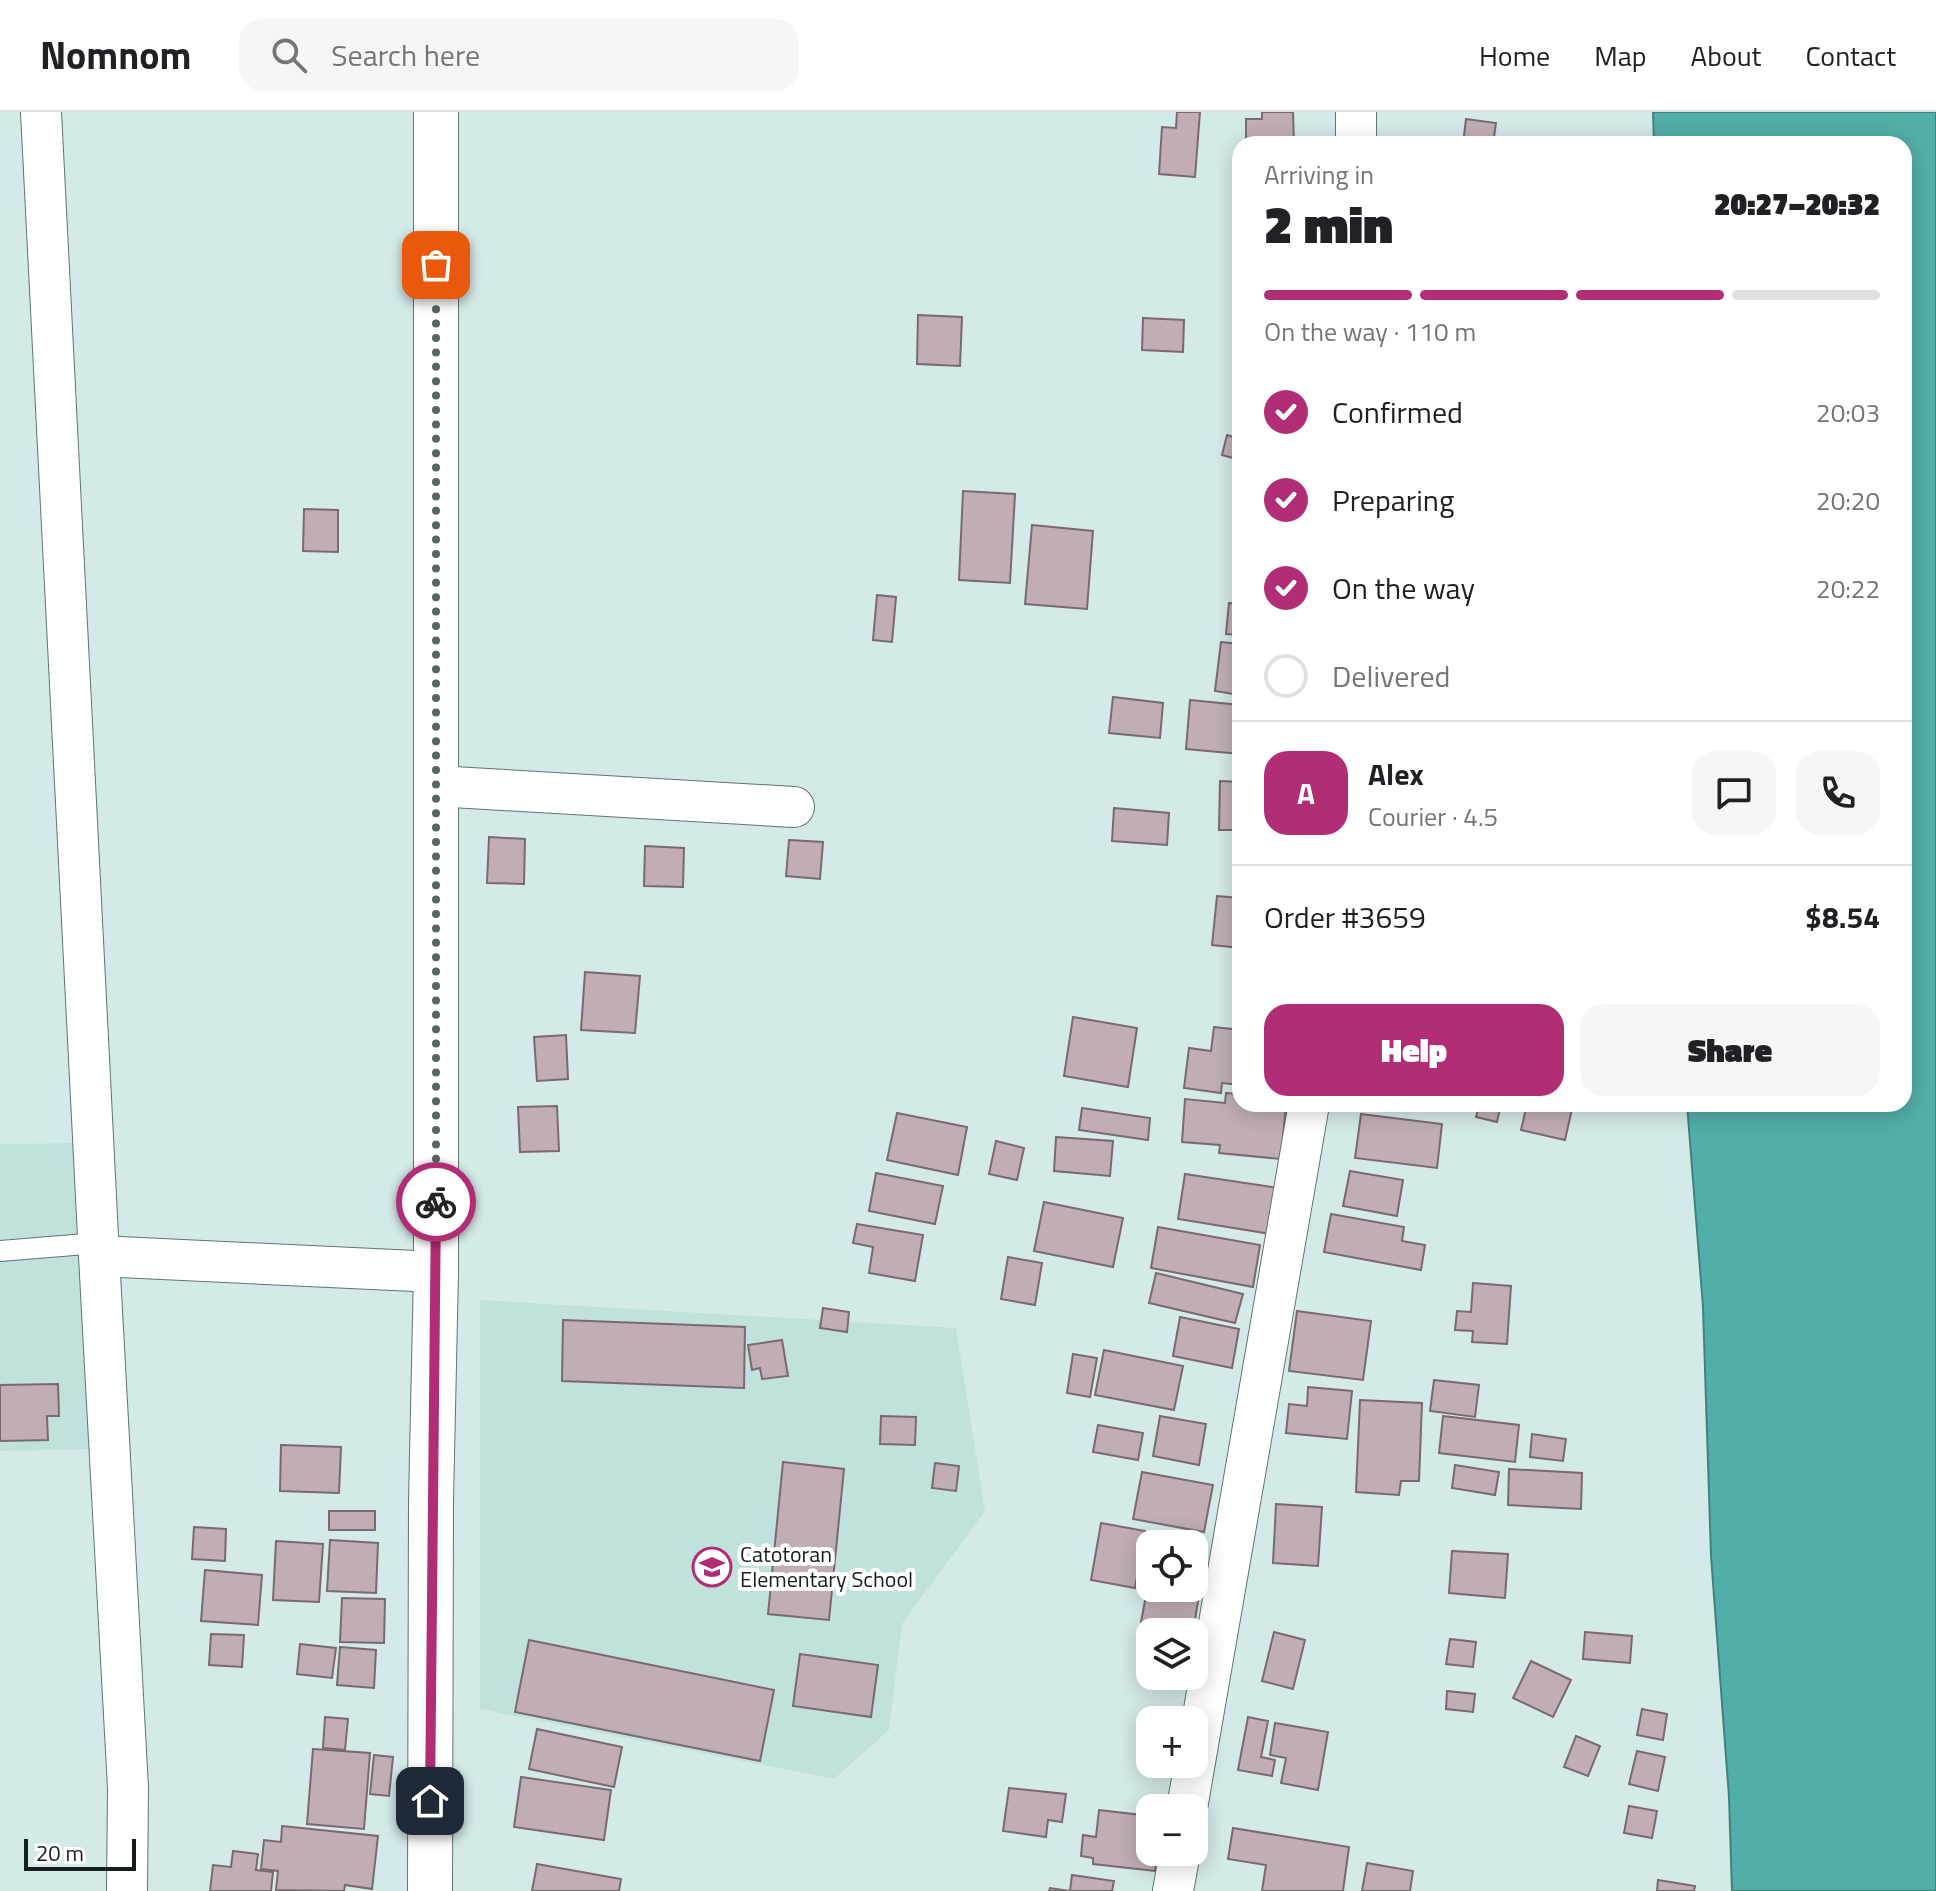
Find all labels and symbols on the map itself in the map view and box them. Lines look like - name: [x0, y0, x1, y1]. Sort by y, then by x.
- pin: [402, 231, 470, 299]
- courier: [396, 1162, 476, 1242]
- place label: Catotoran Elementary School: [740, 1537, 913, 1596]
- school or university icon: Catotoran Elementary School: [691, 1546, 733, 1588]
- pin: [396, 1767, 464, 1835]
- scale bar: [24, 1835, 136, 1871]

